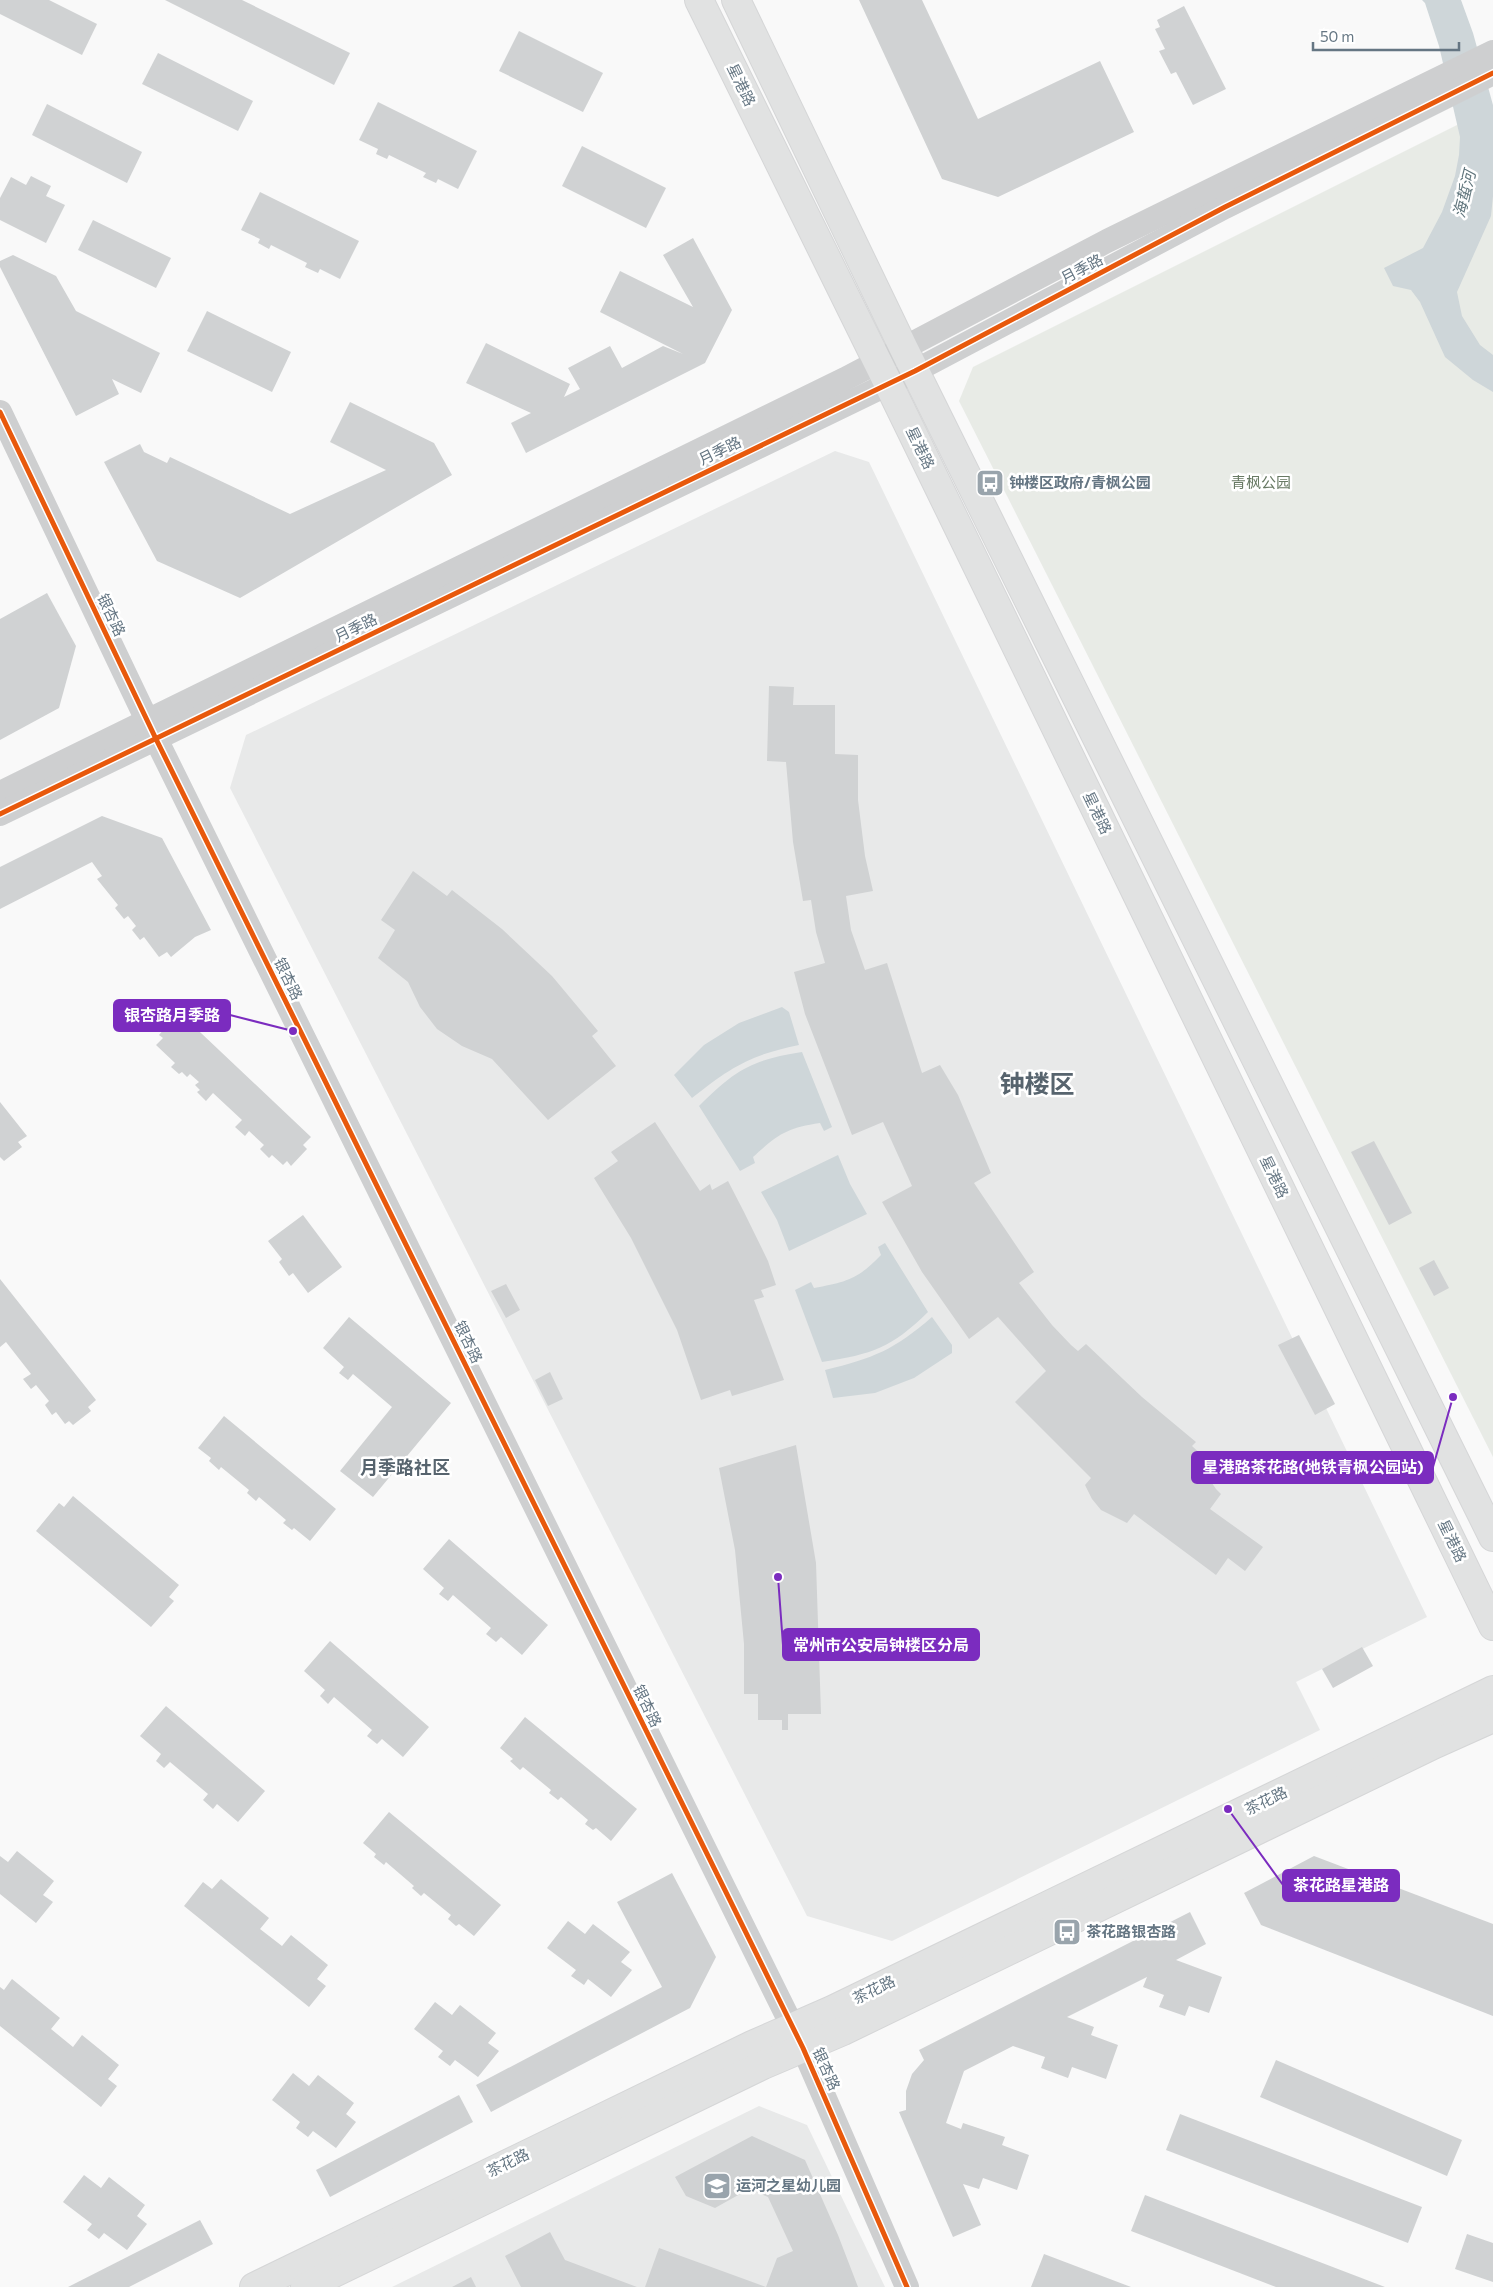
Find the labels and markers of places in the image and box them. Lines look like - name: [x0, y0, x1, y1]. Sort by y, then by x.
- bus stop icon: 钟楼区政府/青枫公园: [975, 468, 1005, 498]
- place label: 钟楼区政府/青枫公园: [1009, 473, 1151, 491]
- callout: 银杏路月季路: [114, 1000, 230, 1031]
- callout: 星港路茶花路(地铁青枫公园站): [1192, 1452, 1433, 1483]
- callout: 常州市公安局钟楼区分局: [783, 1629, 979, 1660]
- callout: 茶花路星港路: [1283, 1870, 1399, 1901]
- bus stop icon: 茶花路银杏路: [1052, 1917, 1082, 1947]
- place label: 茶花路银杏路: [1086, 1922, 1176, 1940]
- school or university icon: 运河之星幼儿园: [702, 2171, 732, 2201]
- place label: 运河之星幼儿园: [736, 2176, 841, 2194]

